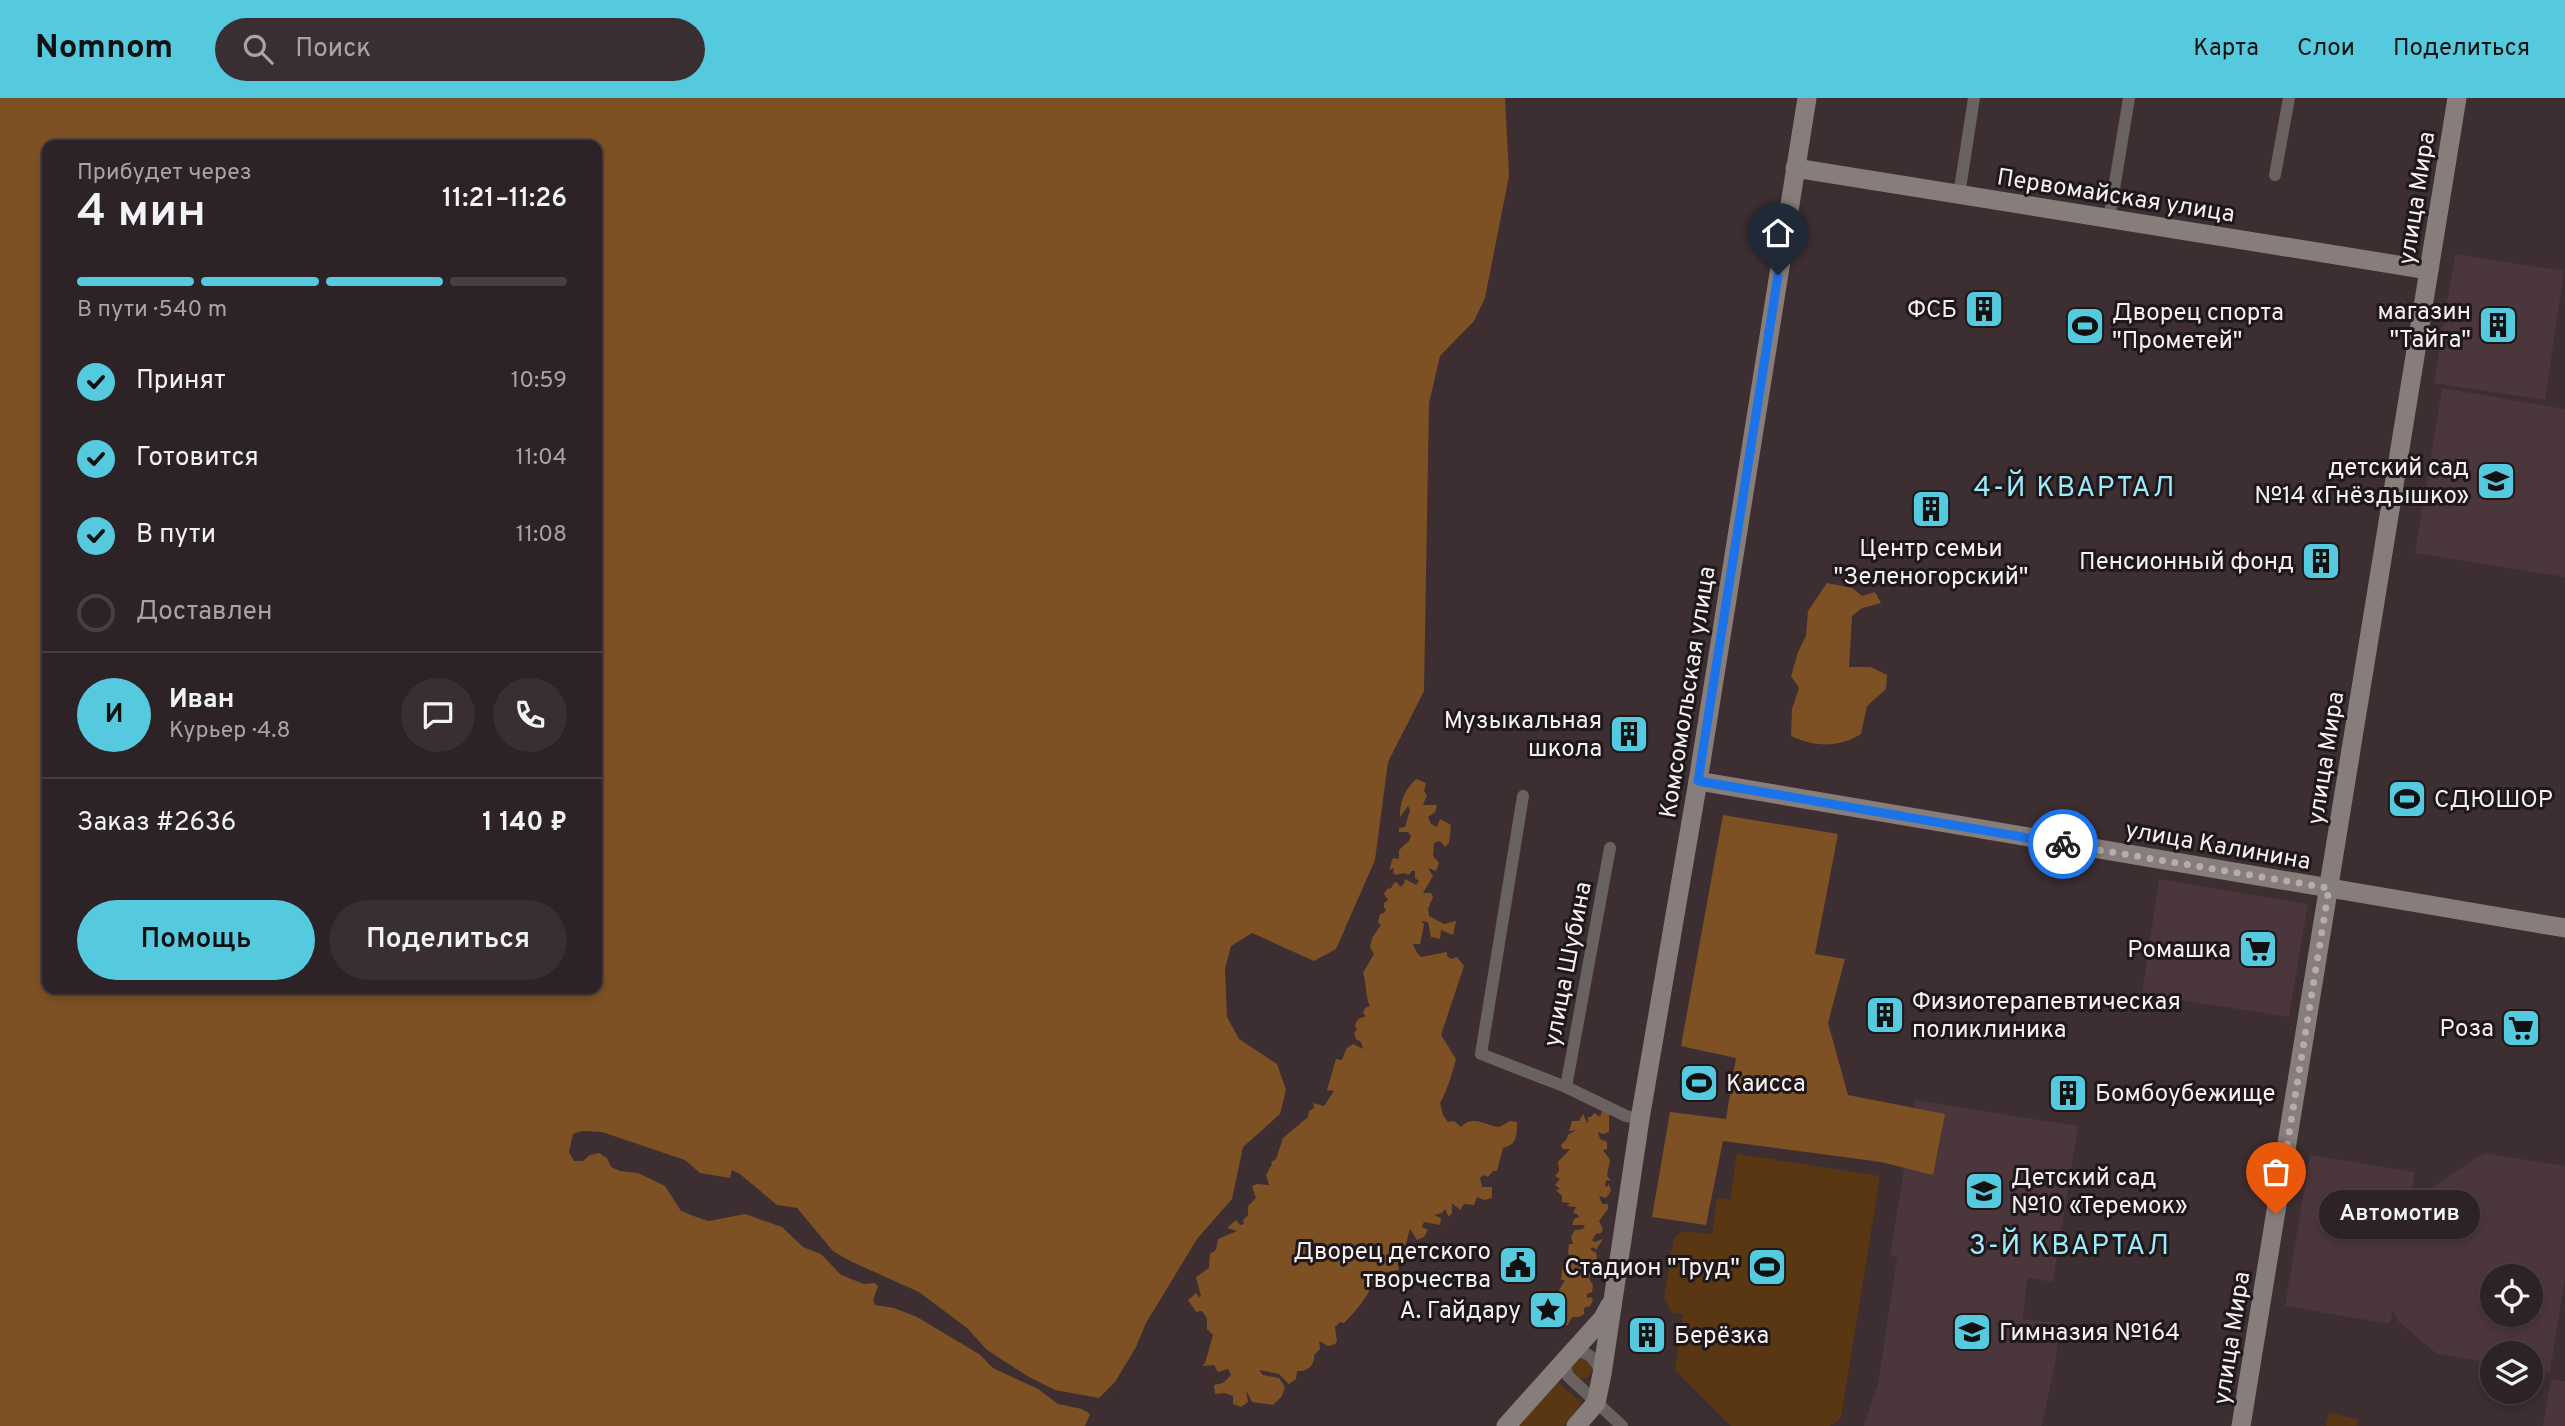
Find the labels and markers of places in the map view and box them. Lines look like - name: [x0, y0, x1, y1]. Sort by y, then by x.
- pin: [1748, 203, 1808, 275]
- building icon: ФСБ: [1963, 288, 2005, 330]
- place label: ФСБ: [1907, 296, 1957, 326]
- place label: магазин "Тайга": [2377, 298, 2471, 356]
- place label: Дворец спорта "Прометей": [2112, 299, 2284, 357]
- building icon: магазин "Тайга": [2477, 304, 2519, 346]
- sports icon: Дворец спорта "Прометей": [2064, 305, 2106, 347]
- place label: детский сад №14 «Гнёздышко»: [2254, 454, 2469, 512]
- school or university icon: детский сад №14 «Гнёздышко»: [2475, 460, 2517, 502]
- building icon: Центр семьи "Зеленогорский": [1910, 488, 1952, 530]
- place label: Центр семьи "Зеленогорский": [1834, 535, 2028, 593]
- building icon: Пенсионный фонд: [2300, 540, 2342, 582]
- place label: Пенсионный фонд: [2079, 548, 2294, 578]
- place label: Музыкальная школа: [1444, 707, 1602, 765]
- building icon: Музыкальная школа: [1608, 713, 1650, 755]
- sports icon: СДЮШОР: [2386, 778, 2428, 820]
- place label: СДЮШОР: [2434, 786, 2553, 816]
- supermarket icon: Ромашка: [2237, 928, 2279, 970]
- place label: Ромашка: [2127, 936, 2231, 966]
- place label: Физиотерапевтическая поликлиника: [1912, 988, 2181, 1046]
- building icon: Физиотерапевтическая поликлиника: [1864, 994, 1906, 1036]
- supermarket icon: Роза: [2500, 1007, 2542, 1049]
- place label: Роза: [2440, 1015, 2494, 1045]
- sports icon: Каисса: [1678, 1062, 1720, 1104]
- place label: Каисса: [1726, 1070, 1806, 1100]
- building icon: Бомбоубежище: [2047, 1072, 2089, 1114]
- place label: Бомбоубежище: [2095, 1080, 2275, 1110]
- pin: [2246, 1142, 2306, 1214]
- place label: Детский сад №10 «Теремок»: [2011, 1164, 2188, 1222]
- school or university icon: Детский сад №10 «Теремок»: [1963, 1170, 2005, 1212]
- callout: Автомотив: [2318, 1190, 2479, 1238]
- place label: Дворец детского творчества: [1293, 1238, 1491, 1296]
- public building icon: Дворец детского творчества: [1497, 1244, 1539, 1286]
- sports icon: Стадион "Труд": [1746, 1246, 1788, 1288]
- place label: Стадион "Труд": [1564, 1254, 1740, 1284]
- place icon: А. Гайдару: [1527, 1289, 1569, 1331]
- place label: А. Гайдару: [1399, 1297, 1521, 1327]
- school or university icon: Гимназия №164: [1951, 1311, 1993, 1353]
- building icon: Берёзка: [1626, 1314, 1668, 1356]
- place label: Гимназия №164: [1999, 1319, 2180, 1349]
- place label: Берёзка: [1674, 1322, 1769, 1352]

